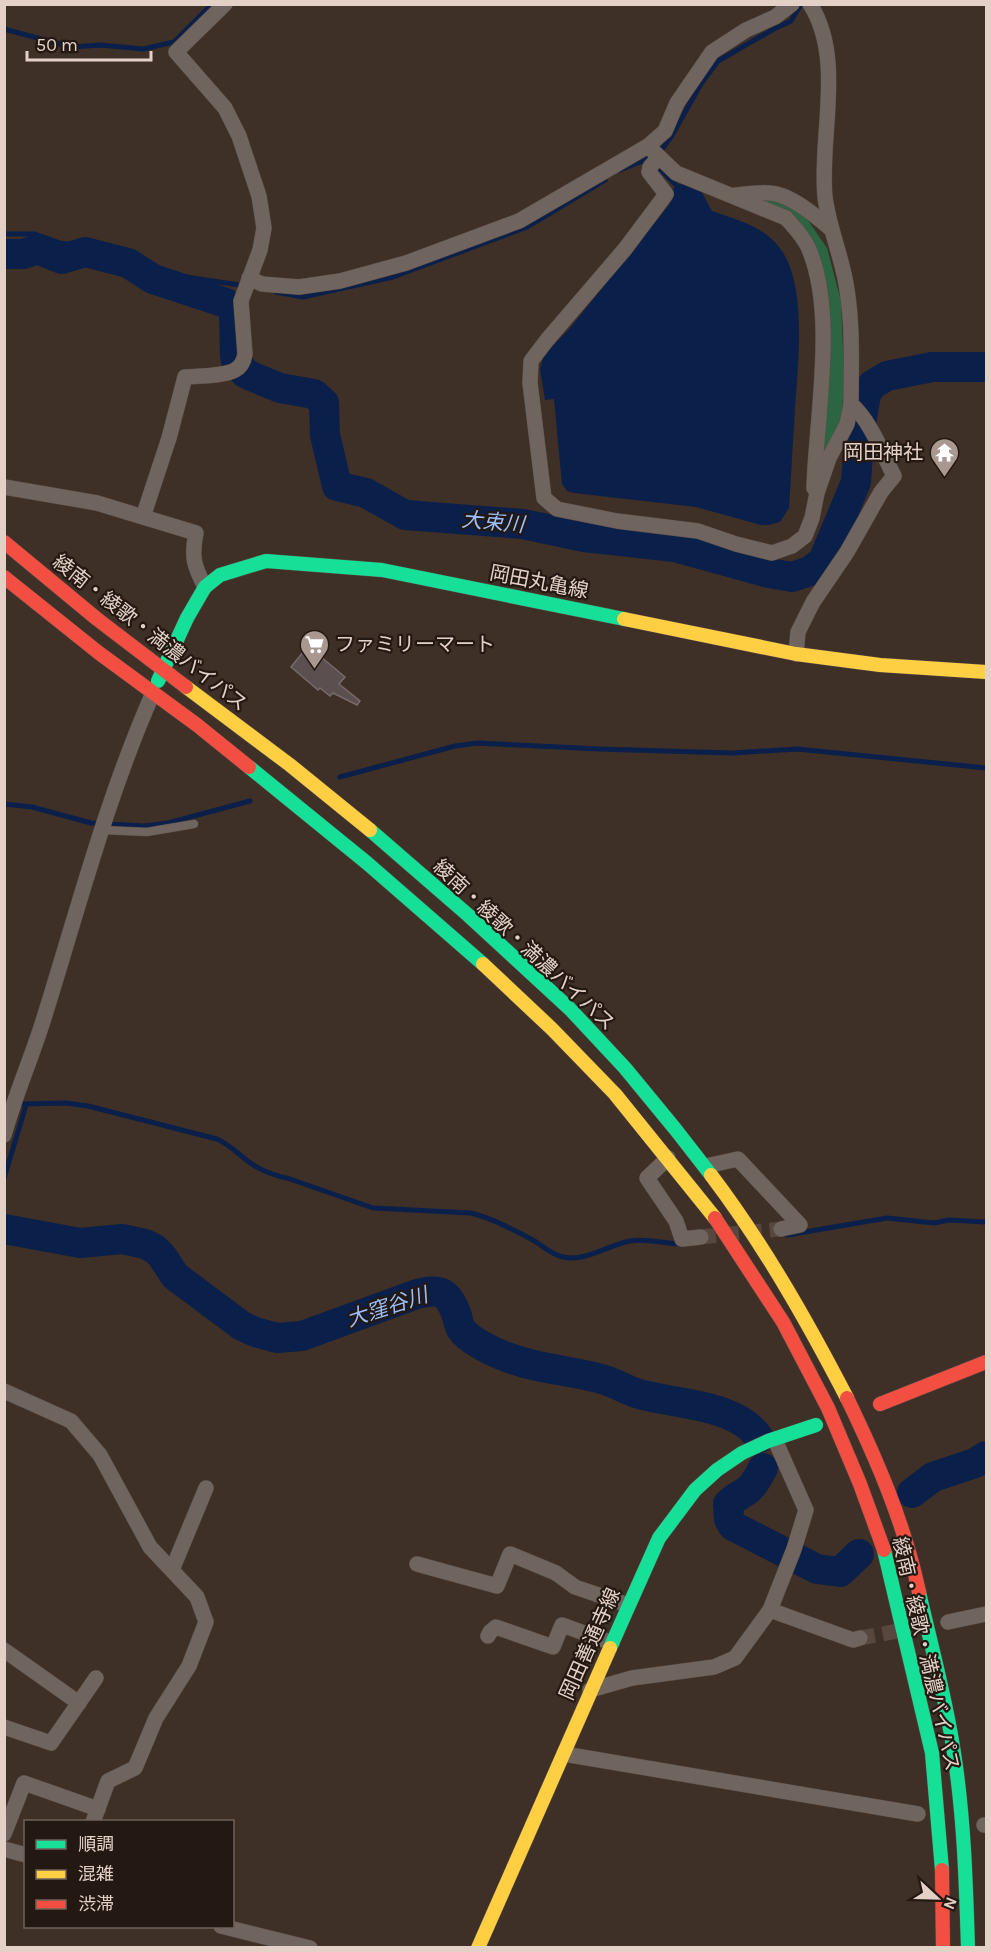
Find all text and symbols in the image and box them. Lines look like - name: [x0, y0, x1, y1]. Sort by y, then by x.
- scale bar: [27, 24, 152, 62]
- text: 50 m: [36, 34, 78, 56]
- temple icon: 岡田神社: [928, 436, 960, 478]
- place label: 岡田神社: [843, 441, 923, 464]
- water label: 大束川: [461, 507, 527, 537]
- street label: 綾南・綾歌・満濃バイパス: [49, 550, 251, 716]
- street label: 岡田丸亀線: [488, 561, 590, 603]
- supermarket icon: ファミリーマート: [298, 628, 330, 670]
- place label: ファミリーマート: [335, 633, 495, 656]
- street label: 綾南・綾歌・満濃バイパス: [429, 855, 619, 1035]
- water label: 大窪谷川: [343, 1282, 433, 1331]
- street label: 綾南・綾歌・満濃バイパス: [888, 1535, 964, 1773]
- street label: 岡田善通寺線: [555, 1585, 625, 1703]
- legend: [24, 1820, 234, 1928]
- text: 順調: [78, 1833, 114, 1855]
- text: 混雑: [78, 1863, 114, 1885]
- north arrow: [907, 1868, 967, 1928]
- text: 渋滞: [78, 1893, 114, 1915]
- text: N: [939, 1895, 961, 1912]

